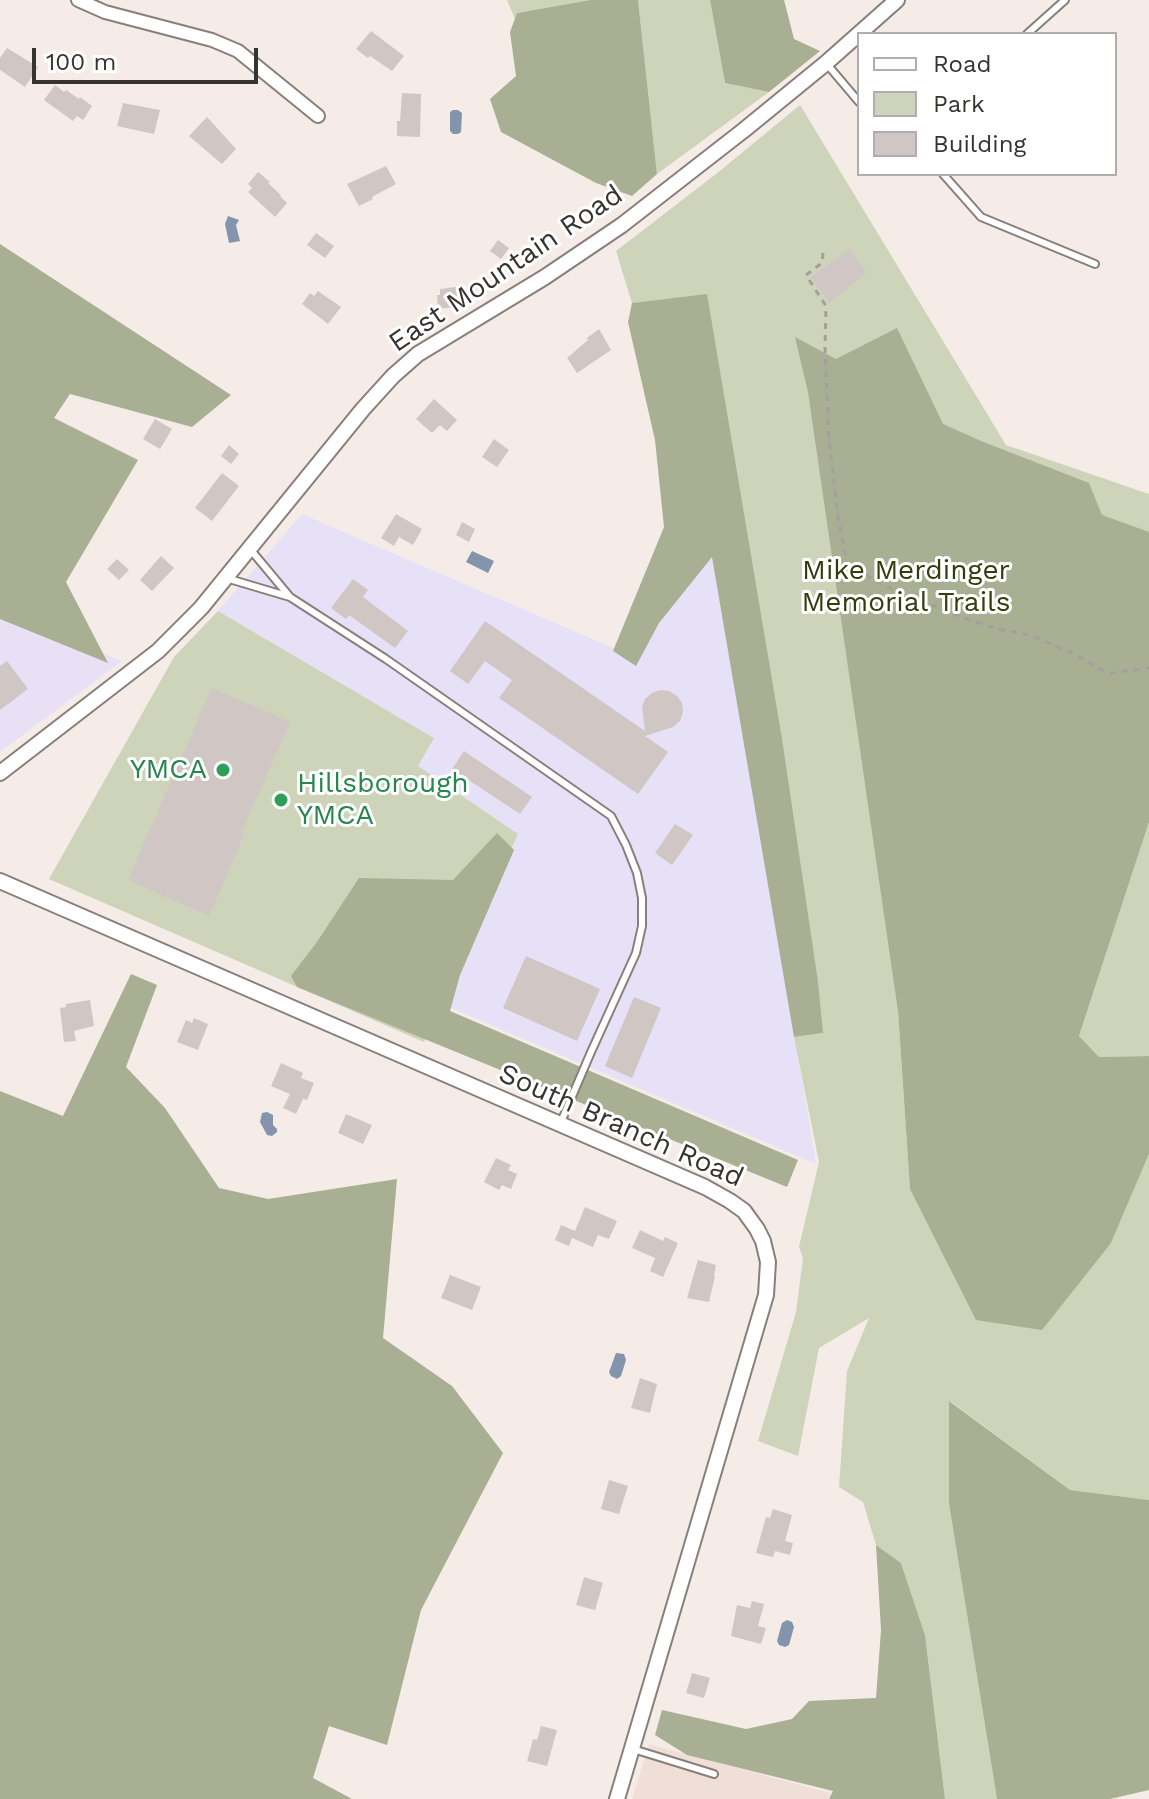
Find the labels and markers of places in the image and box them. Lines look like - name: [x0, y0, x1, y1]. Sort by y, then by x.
- place label: YMCA: [130, 753, 207, 787]
- marker: YMCA: [214, 761, 232, 779]
- place label: Hillsborough YMCA: [297, 767, 469, 833]
- marker: Hillsborough YMCA: [272, 791, 290, 809]

